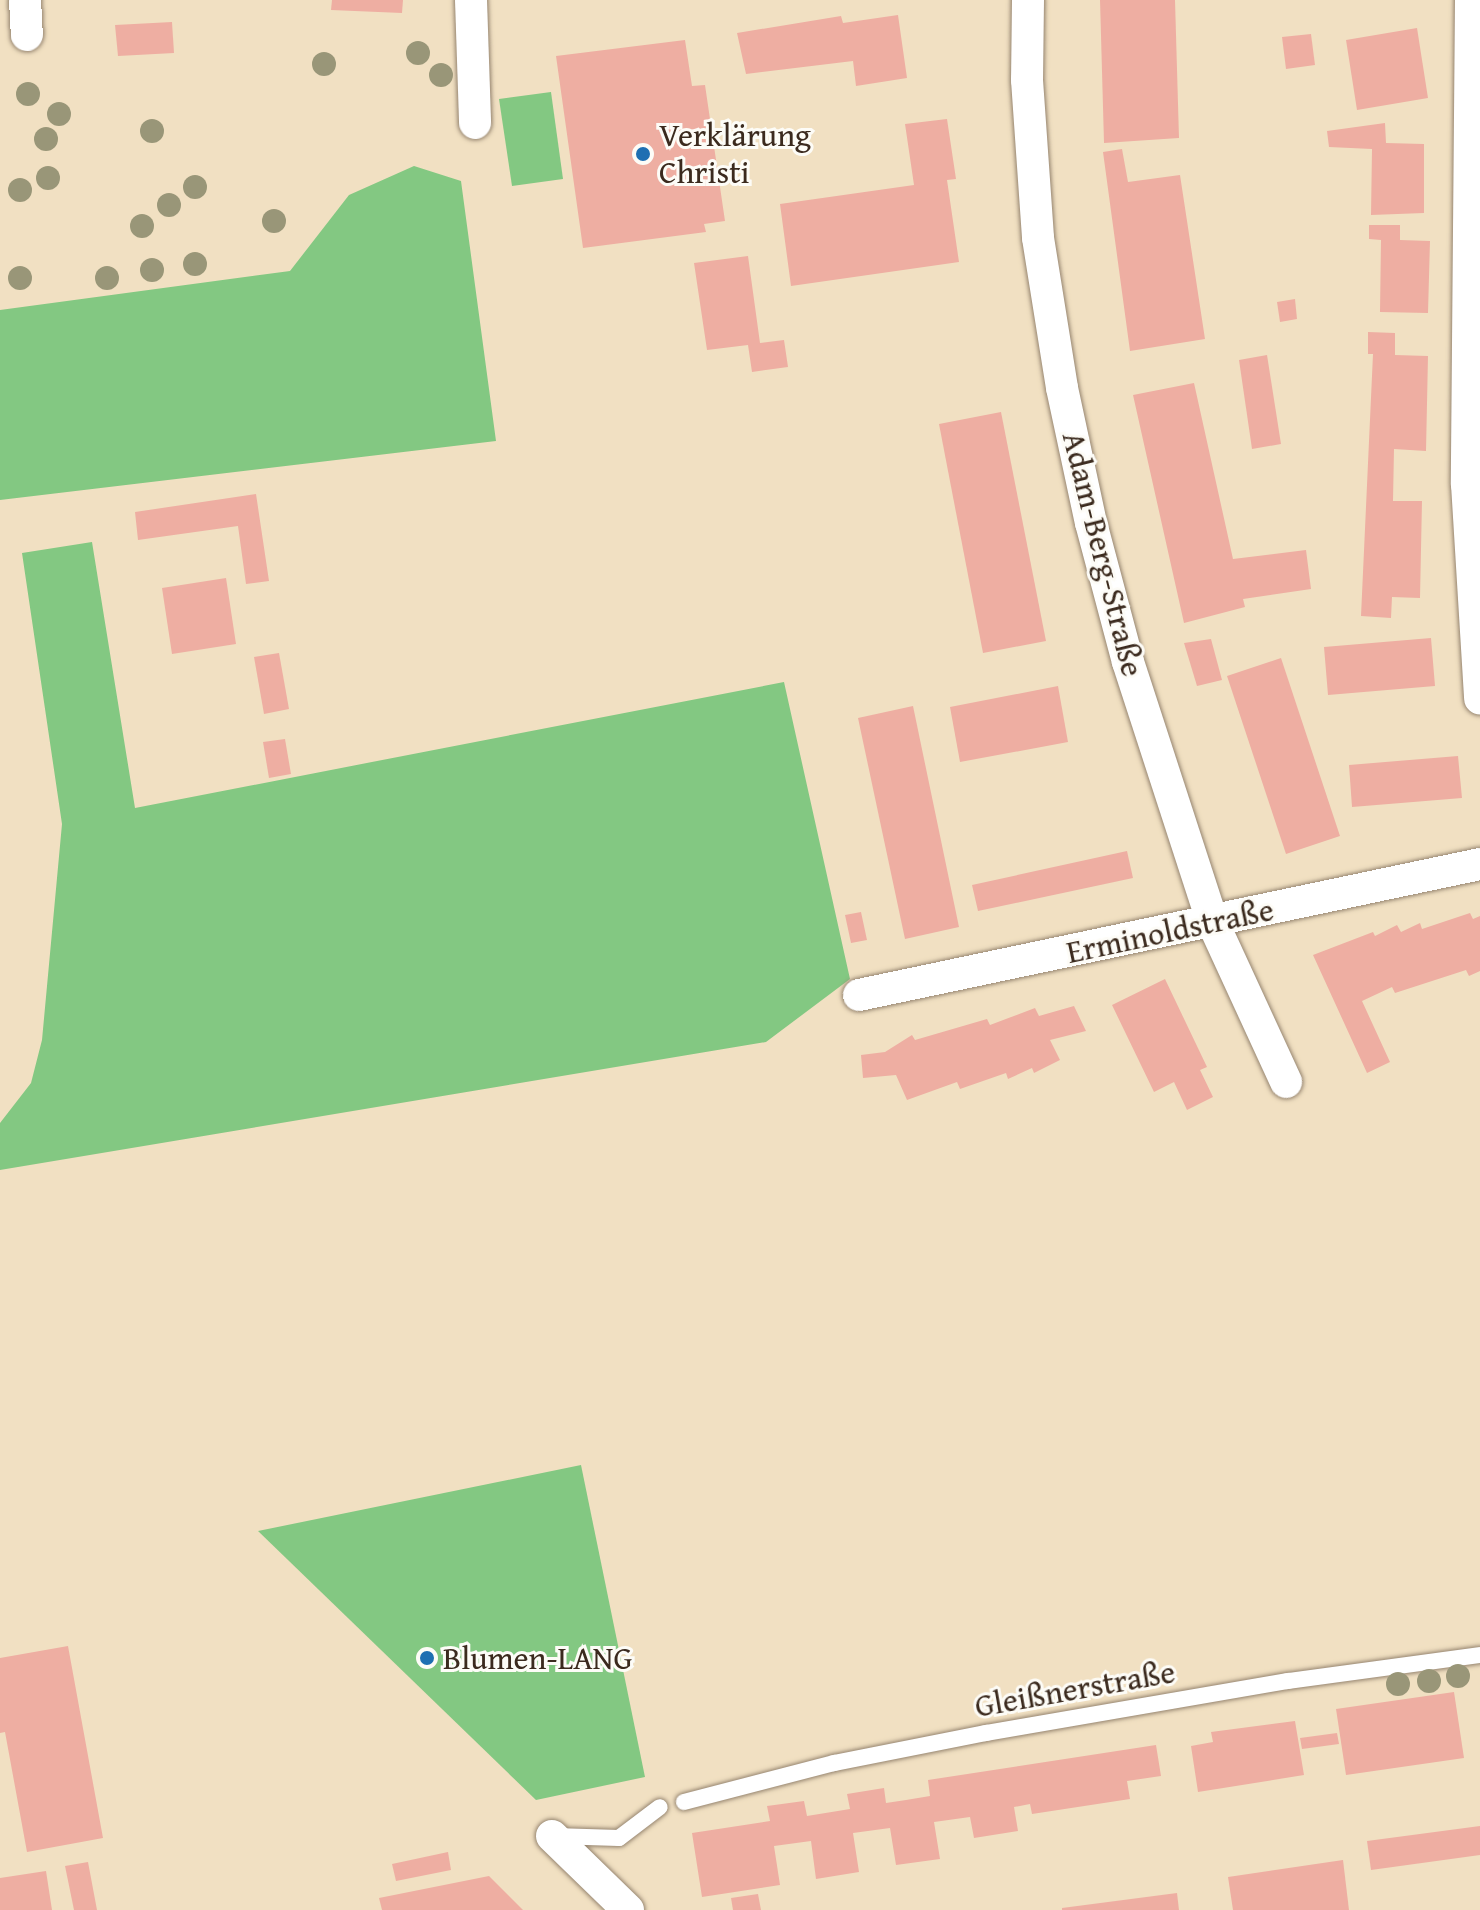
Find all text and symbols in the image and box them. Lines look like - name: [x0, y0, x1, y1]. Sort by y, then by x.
- place label: Verklärung Christi: [659, 117, 811, 192]
- marker: Verklärung Christi: [634, 145, 652, 163]
- street label: Adam-Berg-Straße: [1054, 428, 1152, 680]
- street label: Erminoldstraße: [1063, 890, 1277, 972]
- place label: Blumen-LANG: [443, 1639, 632, 1677]
- marker: Blumen-LANG: [418, 1649, 436, 1667]
- street label: Gleißnerstraße: [972, 1653, 1178, 1725]

